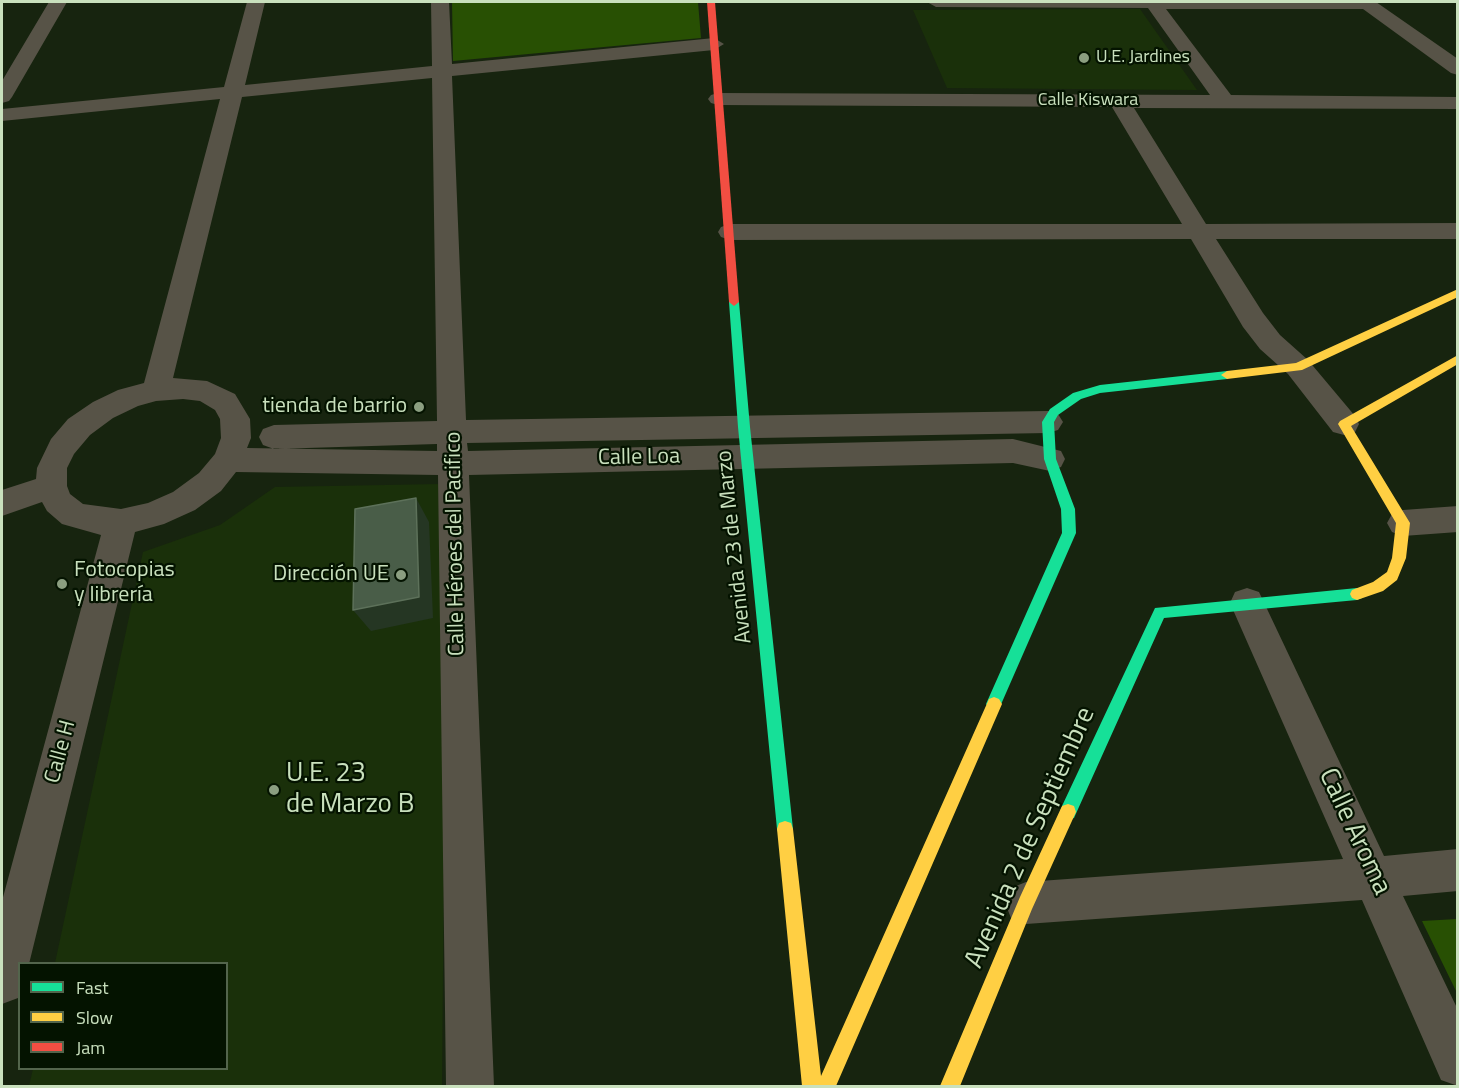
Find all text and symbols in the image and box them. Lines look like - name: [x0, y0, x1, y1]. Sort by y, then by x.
- place label: U.E. Jardines: [1096, 47, 1190, 69]
- marker: U.E. Jardines: [1077, 51, 1091, 65]
- street label: Calle Kiswara: [1038, 90, 1138, 112]
- place label: tienda de barrio: [262, 394, 407, 420]
- marker: tienda de barrio: [412, 400, 426, 414]
- street label: Calle Héroes del Pacifico: [441, 432, 471, 656]
- street label: Calle Loa: [598, 444, 680, 472]
- street label: Avenida 23 de Marzo: [712, 449, 758, 645]
- place label: Fotocopias y librería: [74, 558, 175, 610]
- place label: Dirección UE: [273, 562, 389, 588]
- marker: Dirección UE: [394, 568, 408, 582]
- marker: Fotocopias y librería: [55, 577, 69, 591]
- street label: Avenida 2 de Septiembre: [959, 703, 1103, 973]
- street label: Calle H: [40, 718, 82, 786]
- place label: U.E. 23 de Marzo B: [286, 758, 414, 821]
- street label: Calle Aroma: [1311, 764, 1397, 900]
- marker: U.E. 23 de Marzo B: [267, 783, 281, 797]
- legend: [18, 962, 228, 1070]
- text: Fast: [76, 974, 109, 1001]
- text: Slow: [76, 1004, 113, 1031]
- text: Jam: [76, 1034, 105, 1061]

